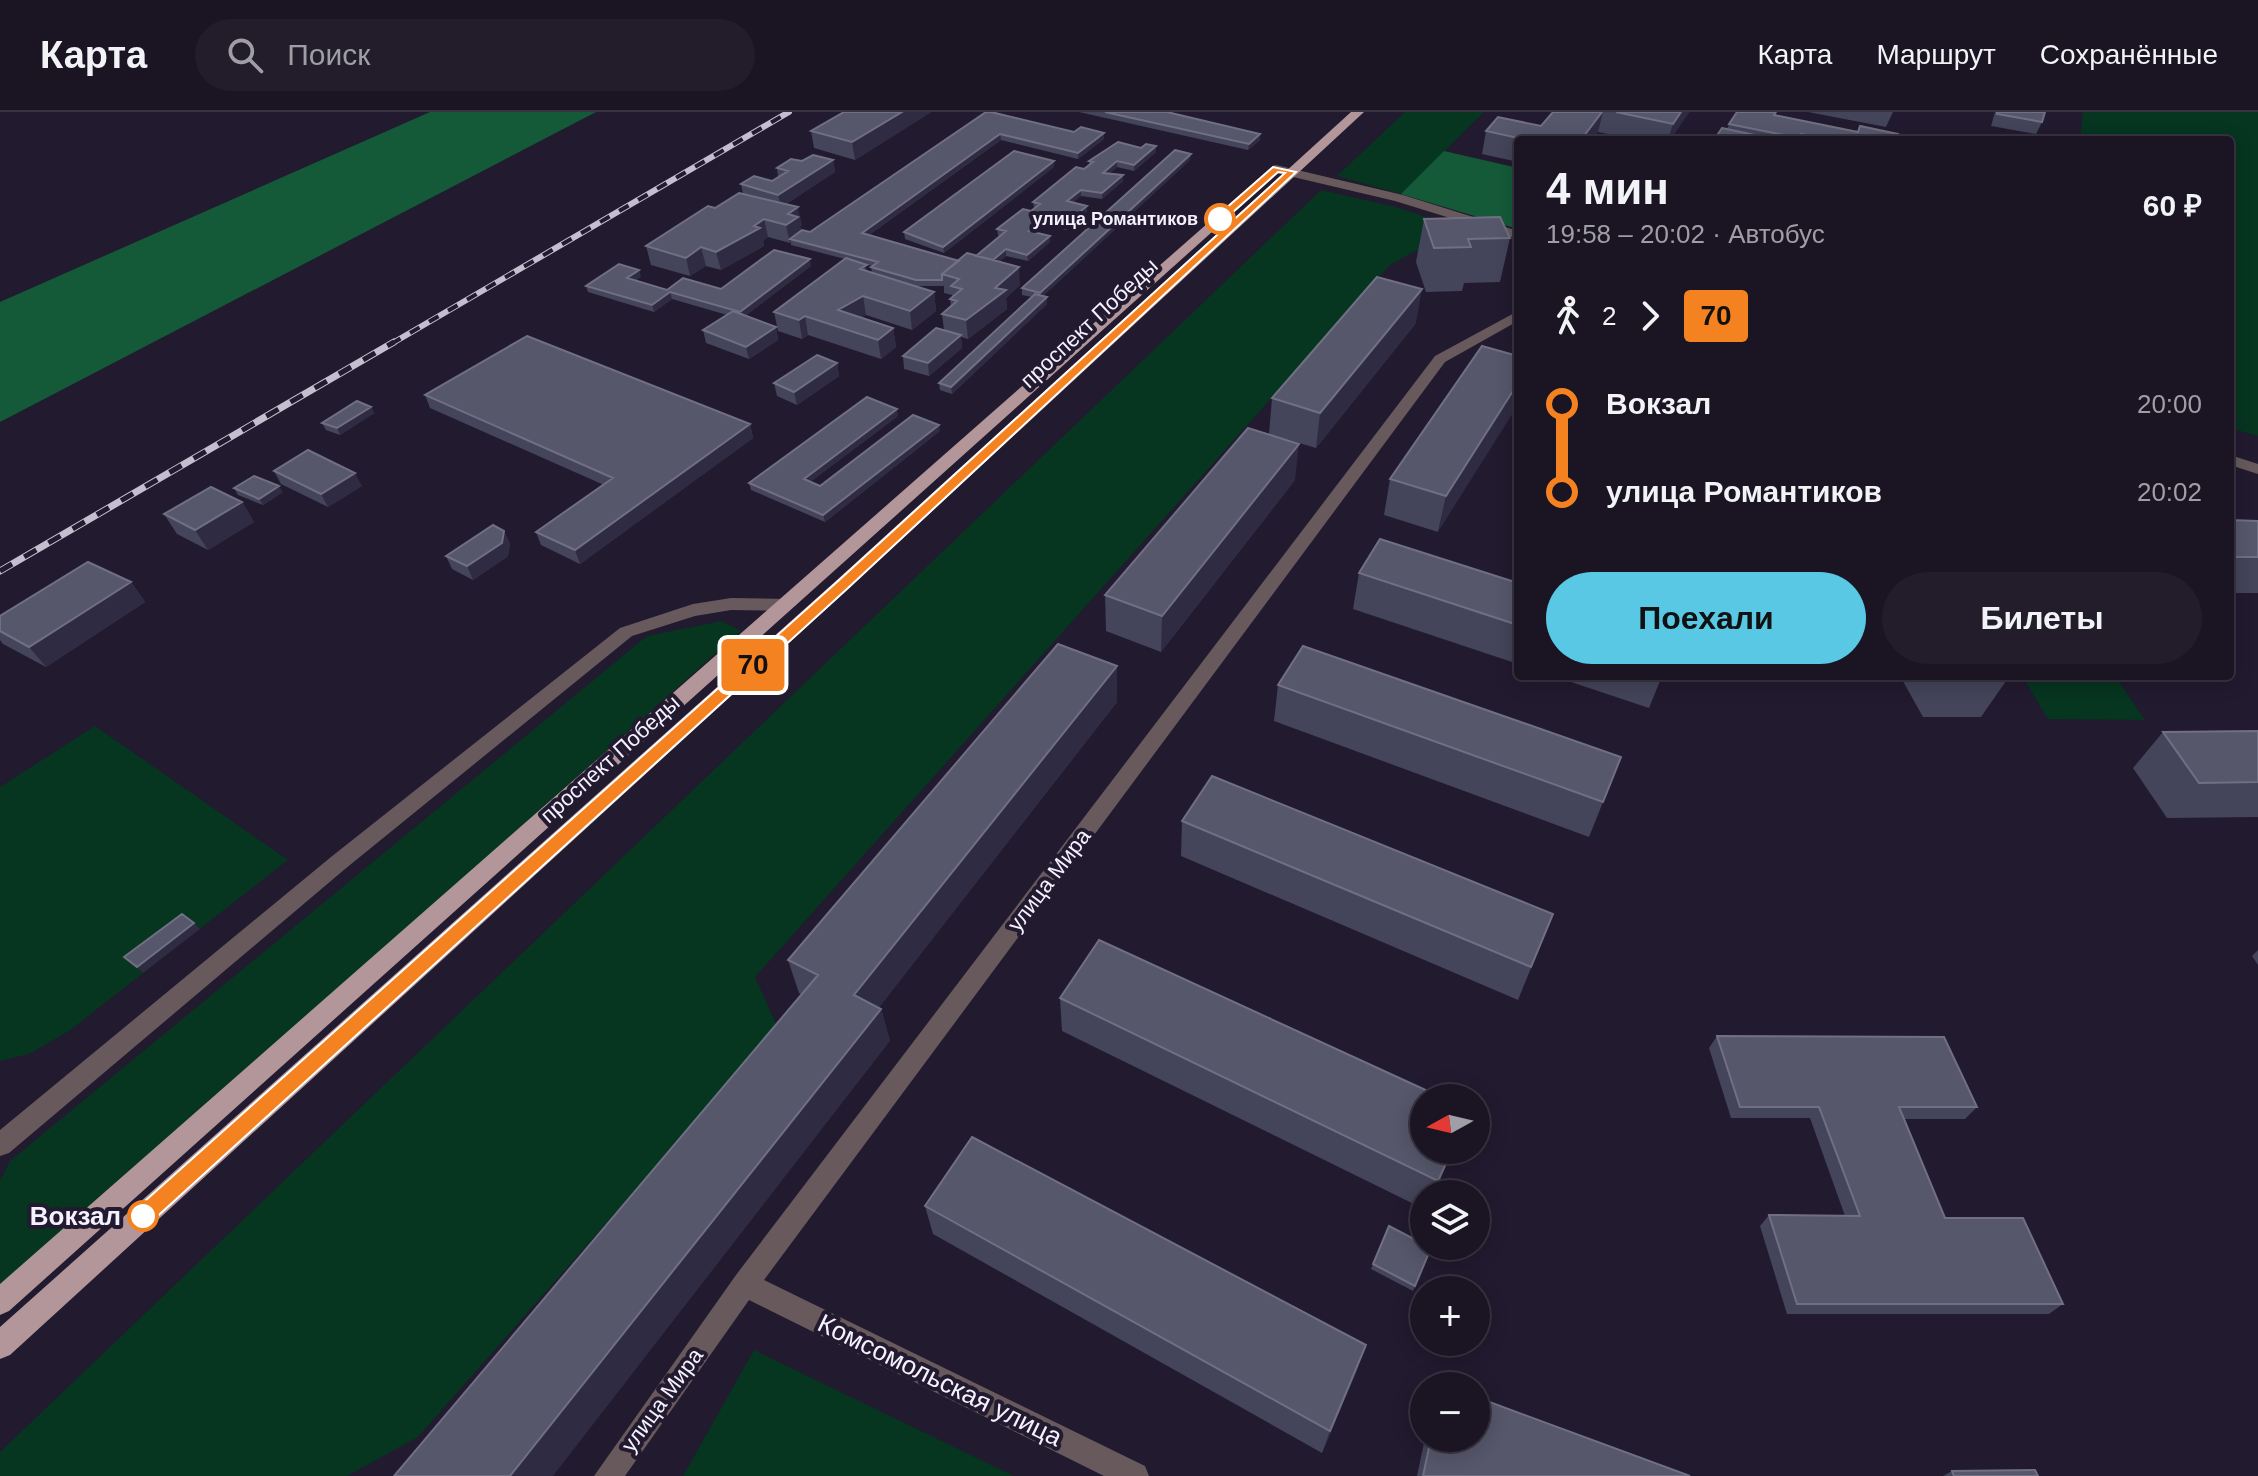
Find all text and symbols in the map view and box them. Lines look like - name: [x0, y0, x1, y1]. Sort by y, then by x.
- search box: [195, 19, 755, 91]
- icon: search: [223, 33, 267, 77]
- text: Карта: [40, 34, 147, 76]
- text: Поиск: [287, 38, 370, 71]
- text: Карта: [1757, 39, 1832, 70]
- text: Маршрут: [1876, 39, 1996, 70]
- text: Сохранённые: [2040, 39, 2218, 70]
- text: 4 мин: [1546, 164, 1669, 213]
- text: 60 ₽: [2143, 189, 2202, 222]
- marker: улица Романтиков: [1205, 204, 1235, 234]
- place label: улица Романтиков: [1032, 209, 1198, 229]
- text: 19:58 – 20:02 · Автобус: [1546, 219, 1825, 249]
- street label: проспект Победы: [1015, 253, 1163, 393]
- icon: walk: [1546, 294, 1590, 338]
- icon: forward: [1628, 294, 1672, 338]
- text: 70: [1700, 300, 1732, 331]
- text: 2: [1602, 301, 1616, 331]
- text: Вокзал: [1606, 387, 1711, 420]
- text: 20:00: [2137, 389, 2202, 419]
- text: улица Романтиков: [1606, 475, 1882, 508]
- text: 20:02: [2137, 477, 2202, 507]
- button: Поехали: [1546, 572, 1866, 664]
- button: Билеты: [1882, 572, 2202, 664]
- line badge: 70: [717, 639, 789, 691]
- text: 70: [737, 649, 769, 680]
- street label: проспект Победы: [535, 690, 685, 828]
- street label: улица Мира: [1002, 823, 1096, 936]
- north arrow: [1410, 1084, 1490, 1164]
- map controls: [1410, 1084, 1490, 1452]
- button: layers: [1410, 1180, 1490, 1260]
- place label: Вокзал: [30, 1201, 121, 1231]
- marker: Вокзал: [128, 1201, 158, 1231]
- button: +: [1410, 1276, 1490, 1356]
- street label: Комсомольская улица: [813, 1308, 1067, 1452]
- street label: улица Мира: [616, 1343, 708, 1457]
- button: −: [1410, 1372, 1490, 1452]

